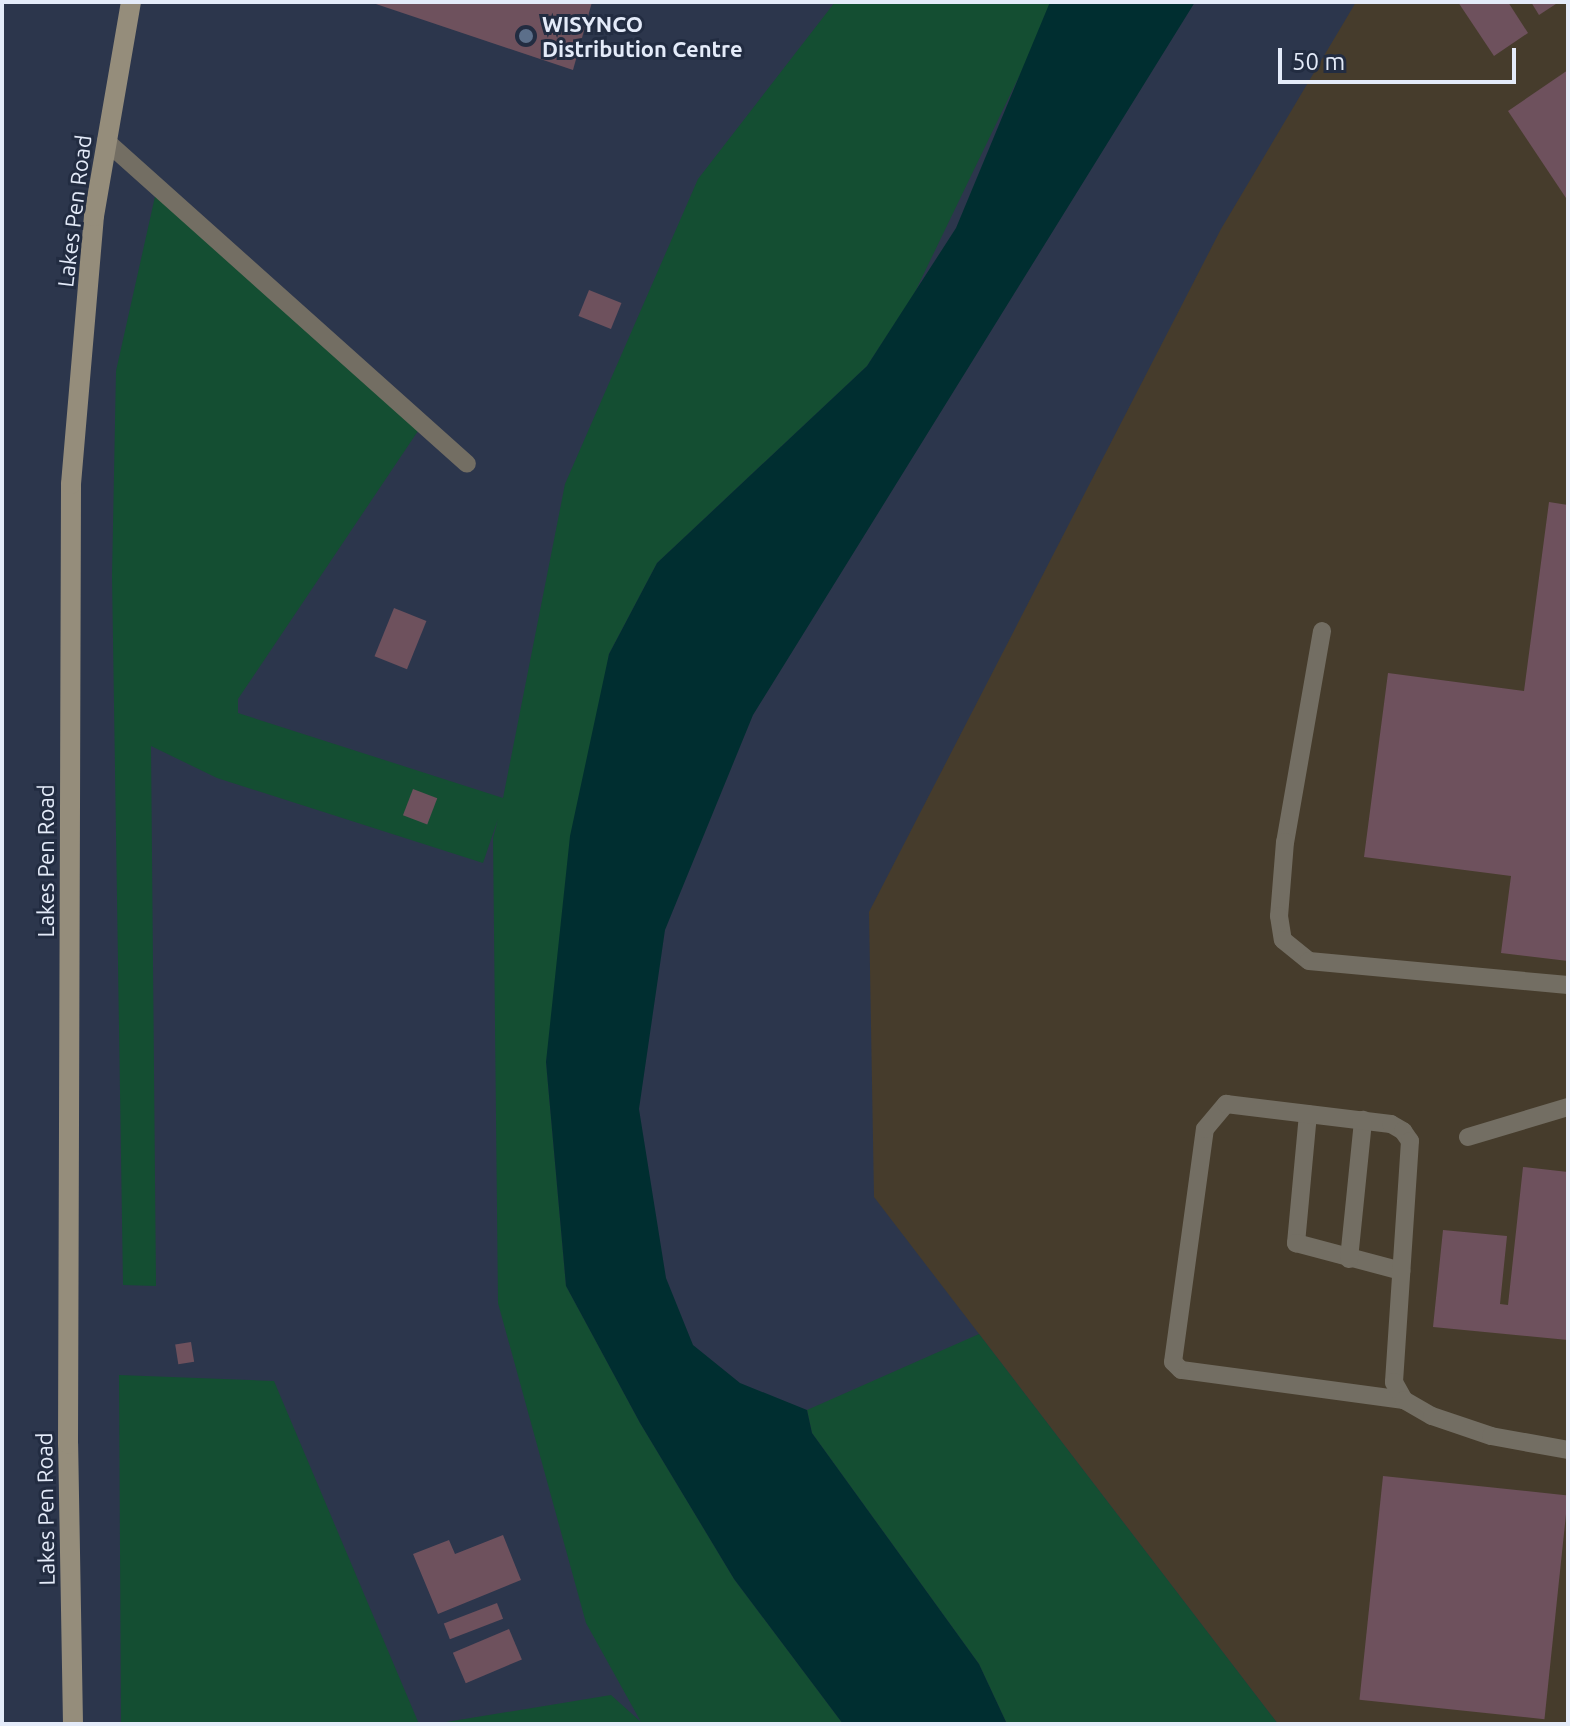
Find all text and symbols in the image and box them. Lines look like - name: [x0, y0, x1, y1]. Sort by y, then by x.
- place label: WISYNCO Distribution Centre: [542, 10, 743, 62]
- marker: WISYNCO Distribution Centre: [517, 27, 535, 45]
- scale bar: [1282, 32, 1520, 82]
- text: 50 m: [1292, 48, 1345, 75]
- street label: Lakes Pen Road: [52, 133, 96, 289]
- street label: Lakes Pen Road: [33, 784, 59, 938]
- street label: Lakes Pen Road: [30, 1432, 60, 1586]

